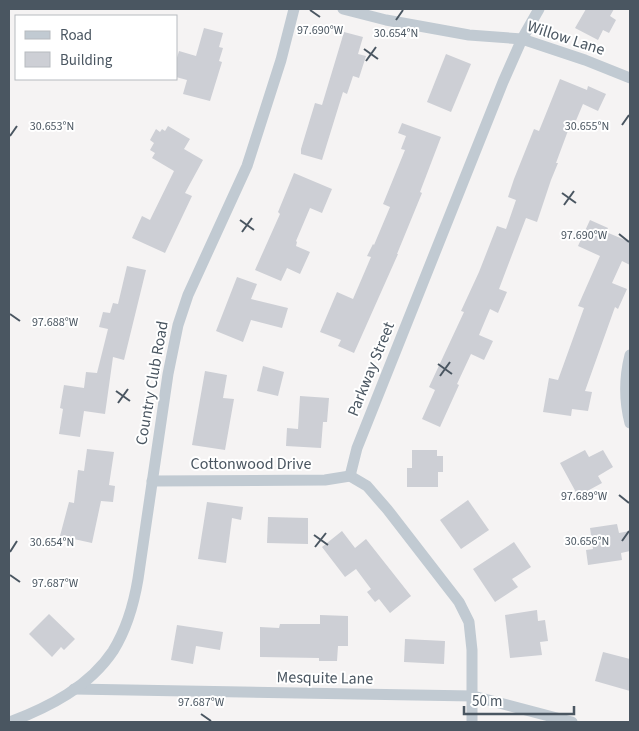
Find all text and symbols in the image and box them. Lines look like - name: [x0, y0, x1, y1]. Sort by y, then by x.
- legend: [15, 15, 178, 80]
- street label: Willow Lane: [524, 15, 608, 61]
- text: 97.690°W: [297, 22, 344, 39]
- text: Road: [60, 25, 92, 46]
- text: 30.654°N: [374, 25, 418, 42]
- text: Building: [60, 50, 113, 71]
- text: 30.653°N: [30, 118, 74, 135]
- text: 30.655°N: [565, 118, 609, 135]
- text: 97.690°W: [561, 227, 608, 244]
- text: 97.688°W: [32, 314, 79, 331]
- street label: Parkway Street: [342, 318, 400, 420]
- street label: Country Club Road: [130, 319, 174, 447]
- street label: Cottonwood Drive: [191, 453, 311, 475]
- text: 97.689°W: [561, 488, 608, 505]
- text: 30.656°N: [565, 533, 609, 550]
- text: 30.654°N: [30, 534, 74, 551]
- text: 97.687°W: [32, 575, 79, 592]
- street label: Mesquite Lane: [276, 666, 374, 690]
- scale bar: [464, 684, 574, 716]
- text: 50 m: [472, 691, 502, 712]
- text: 97.687°W: [178, 694, 225, 711]

